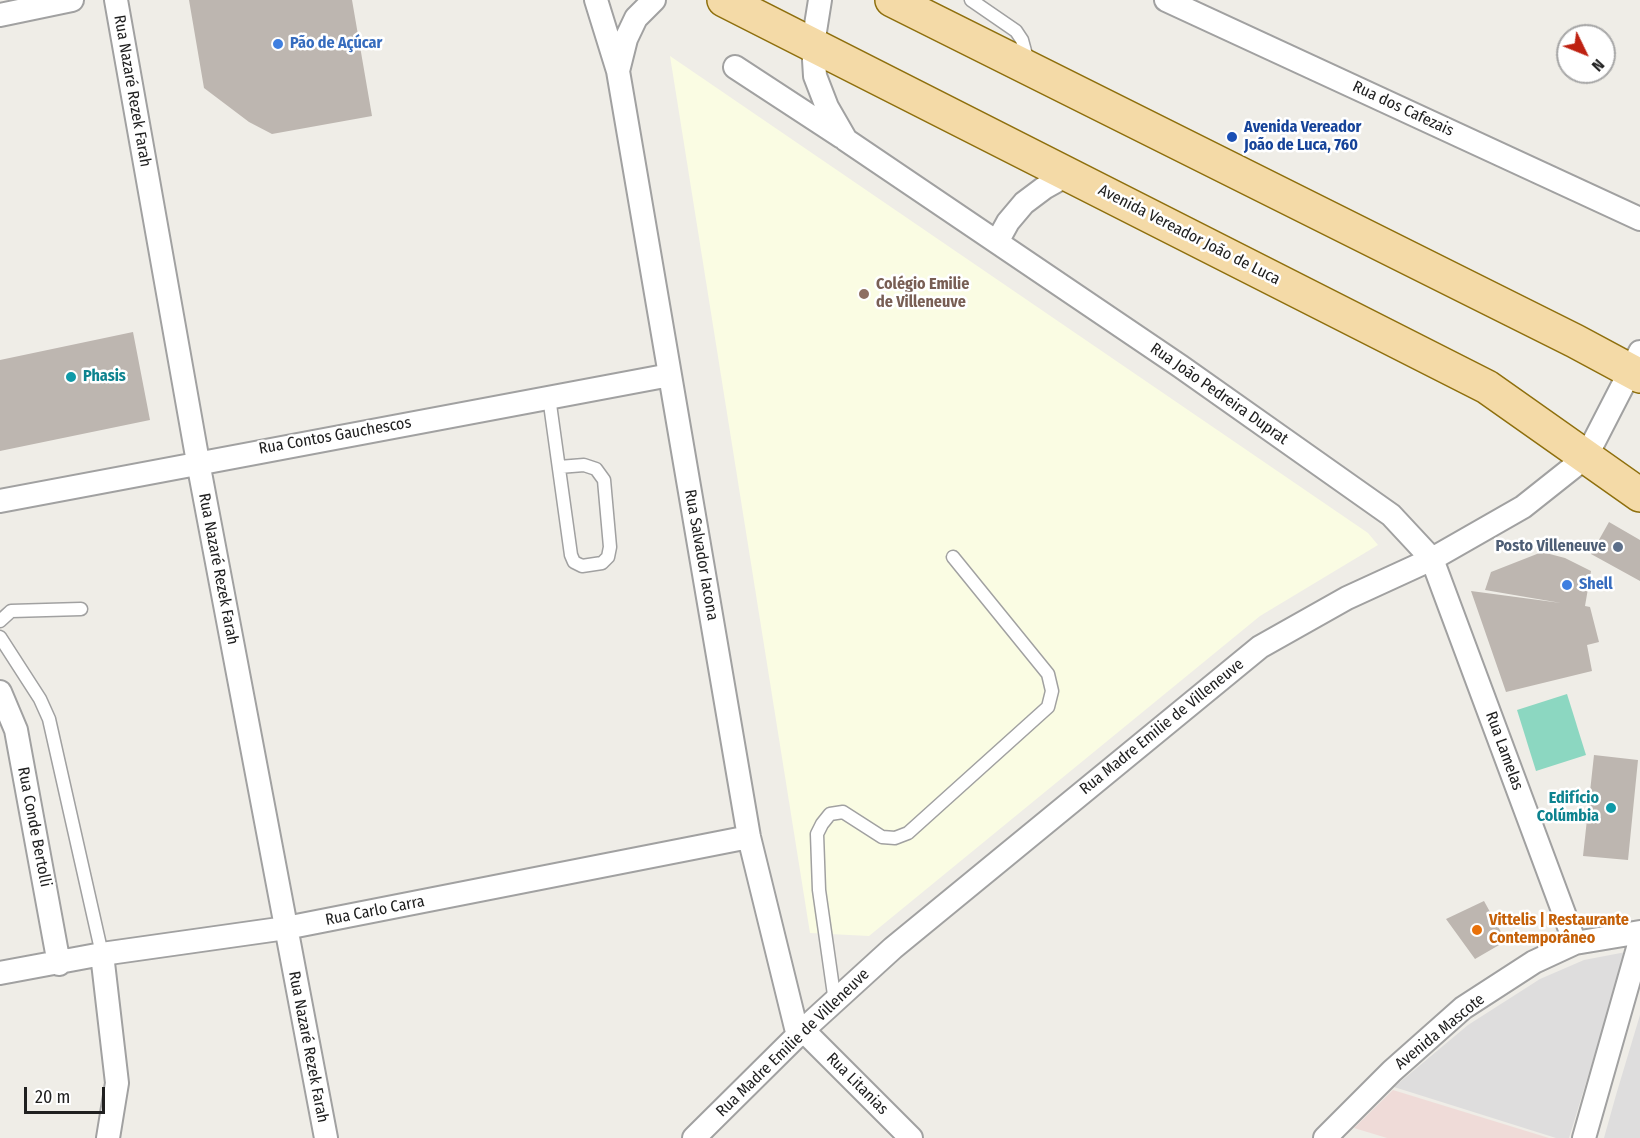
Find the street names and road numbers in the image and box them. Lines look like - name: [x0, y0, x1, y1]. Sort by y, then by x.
- street label: Rua Nazaré Rezek Farah: [109, 14, 155, 168]
- street label: Rua dos Cafezais: [1349, 77, 1457, 141]
- street label: Avenida Vereador João de Luca: [1095, 181, 1283, 289]
- street label: Rua João Pedreira Duprat: [1146, 339, 1292, 449]
- street label: Rua Contos Gauchescos: [257, 413, 413, 459]
- street label: Rua Salvador Iacona: [680, 488, 722, 622]
- street label: Rua Nazaré Rezek Farah: [194, 492, 242, 646]
- street label: Rua Madre Emilie de Villeneuve: [1076, 655, 1248, 799]
- street label: Rua Lamelas: [1481, 709, 1527, 793]
- street label: Rua Conde Bertolli: [13, 765, 55, 889]
- street label: Rua Carlo Carra: [324, 892, 426, 930]
- street label: Rua Madre Emilie de Villeneuve: [713, 965, 873, 1121]
- street label: Rua Nazaré Rezek Farah: [284, 970, 332, 1124]
- street label: Avenida Mascote: [1391, 990, 1489, 1074]
- street label: Rua Litanias: [822, 1049, 892, 1119]

